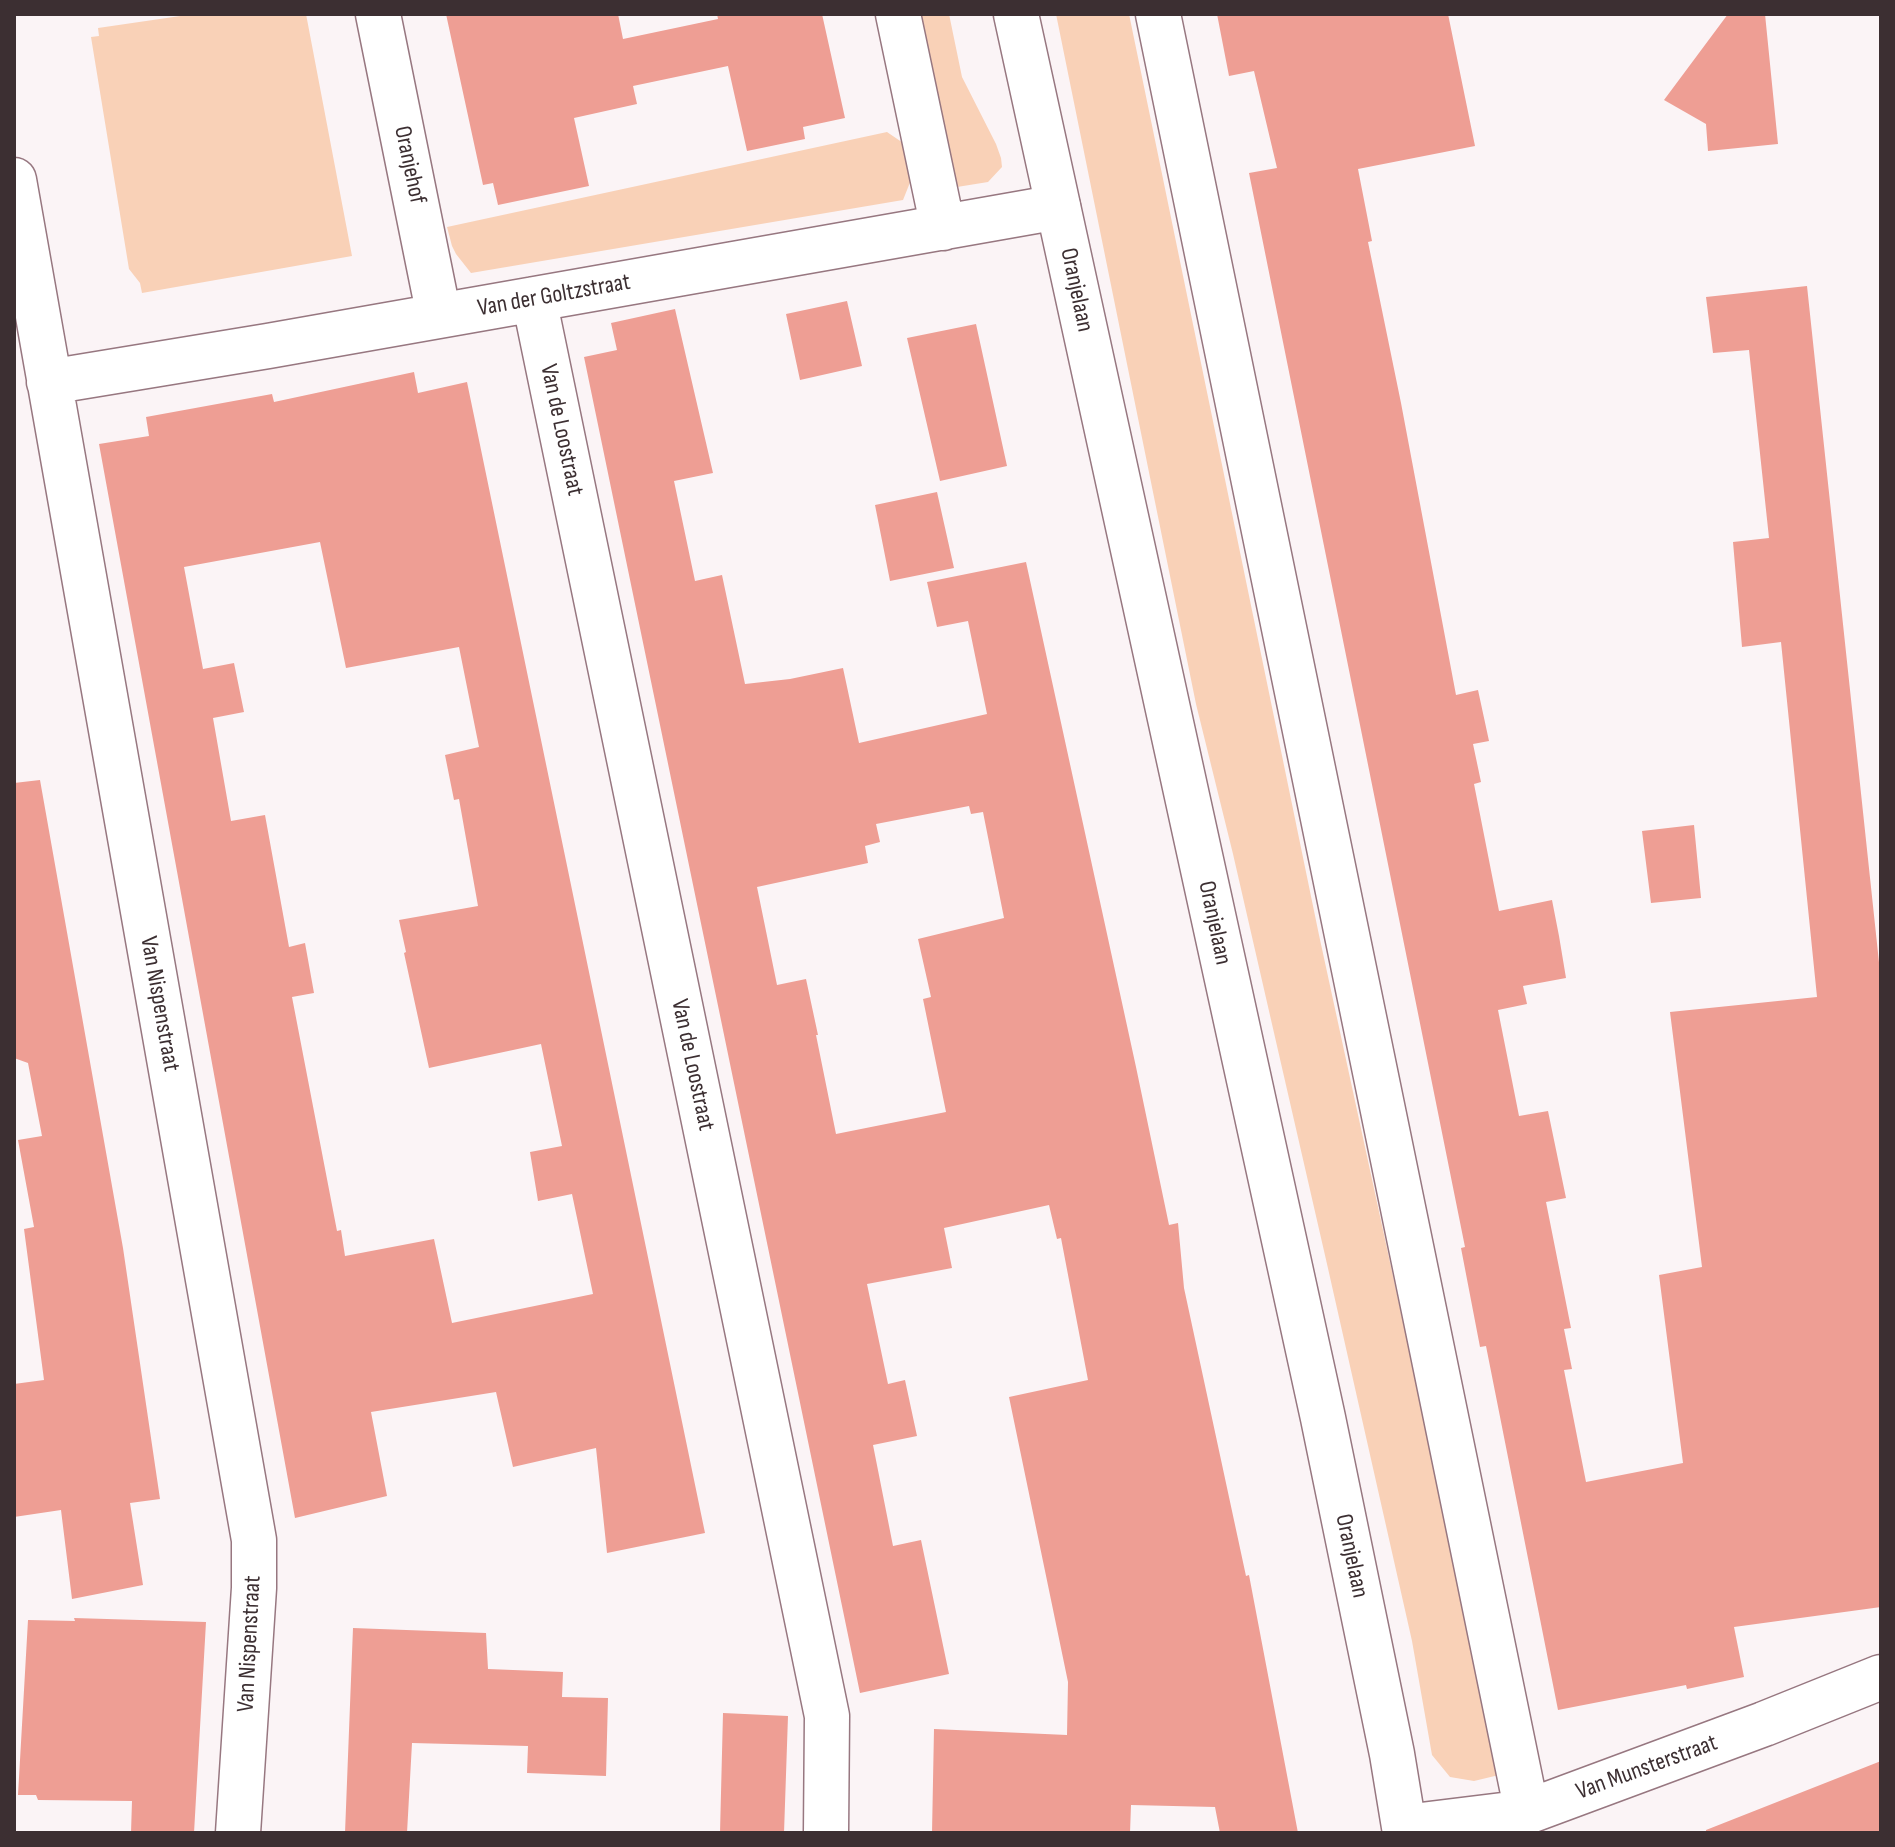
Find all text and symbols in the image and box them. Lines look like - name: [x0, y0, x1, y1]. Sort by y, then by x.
- street label: Oranjehof: [387, 123, 431, 207]
- street label: Oranjelaan: [1053, 245, 1099, 335]
- street label: Van der Goltzstraat: [475, 268, 633, 324]
- street label: Van de Loostraat: [533, 362, 589, 498]
- street label: Oranjelaan: [1191, 878, 1237, 968]
- street label: Van Nispenstraat: [133, 934, 185, 1074]
- street label: Van de Loostraat: [664, 997, 720, 1133]
- street label: Oranjelaan: [1328, 1511, 1374, 1601]
- street label: Van Nispenstraat: [232, 1575, 268, 1713]
- street label: Van Munsterstraat: [1572, 1729, 1722, 1807]

